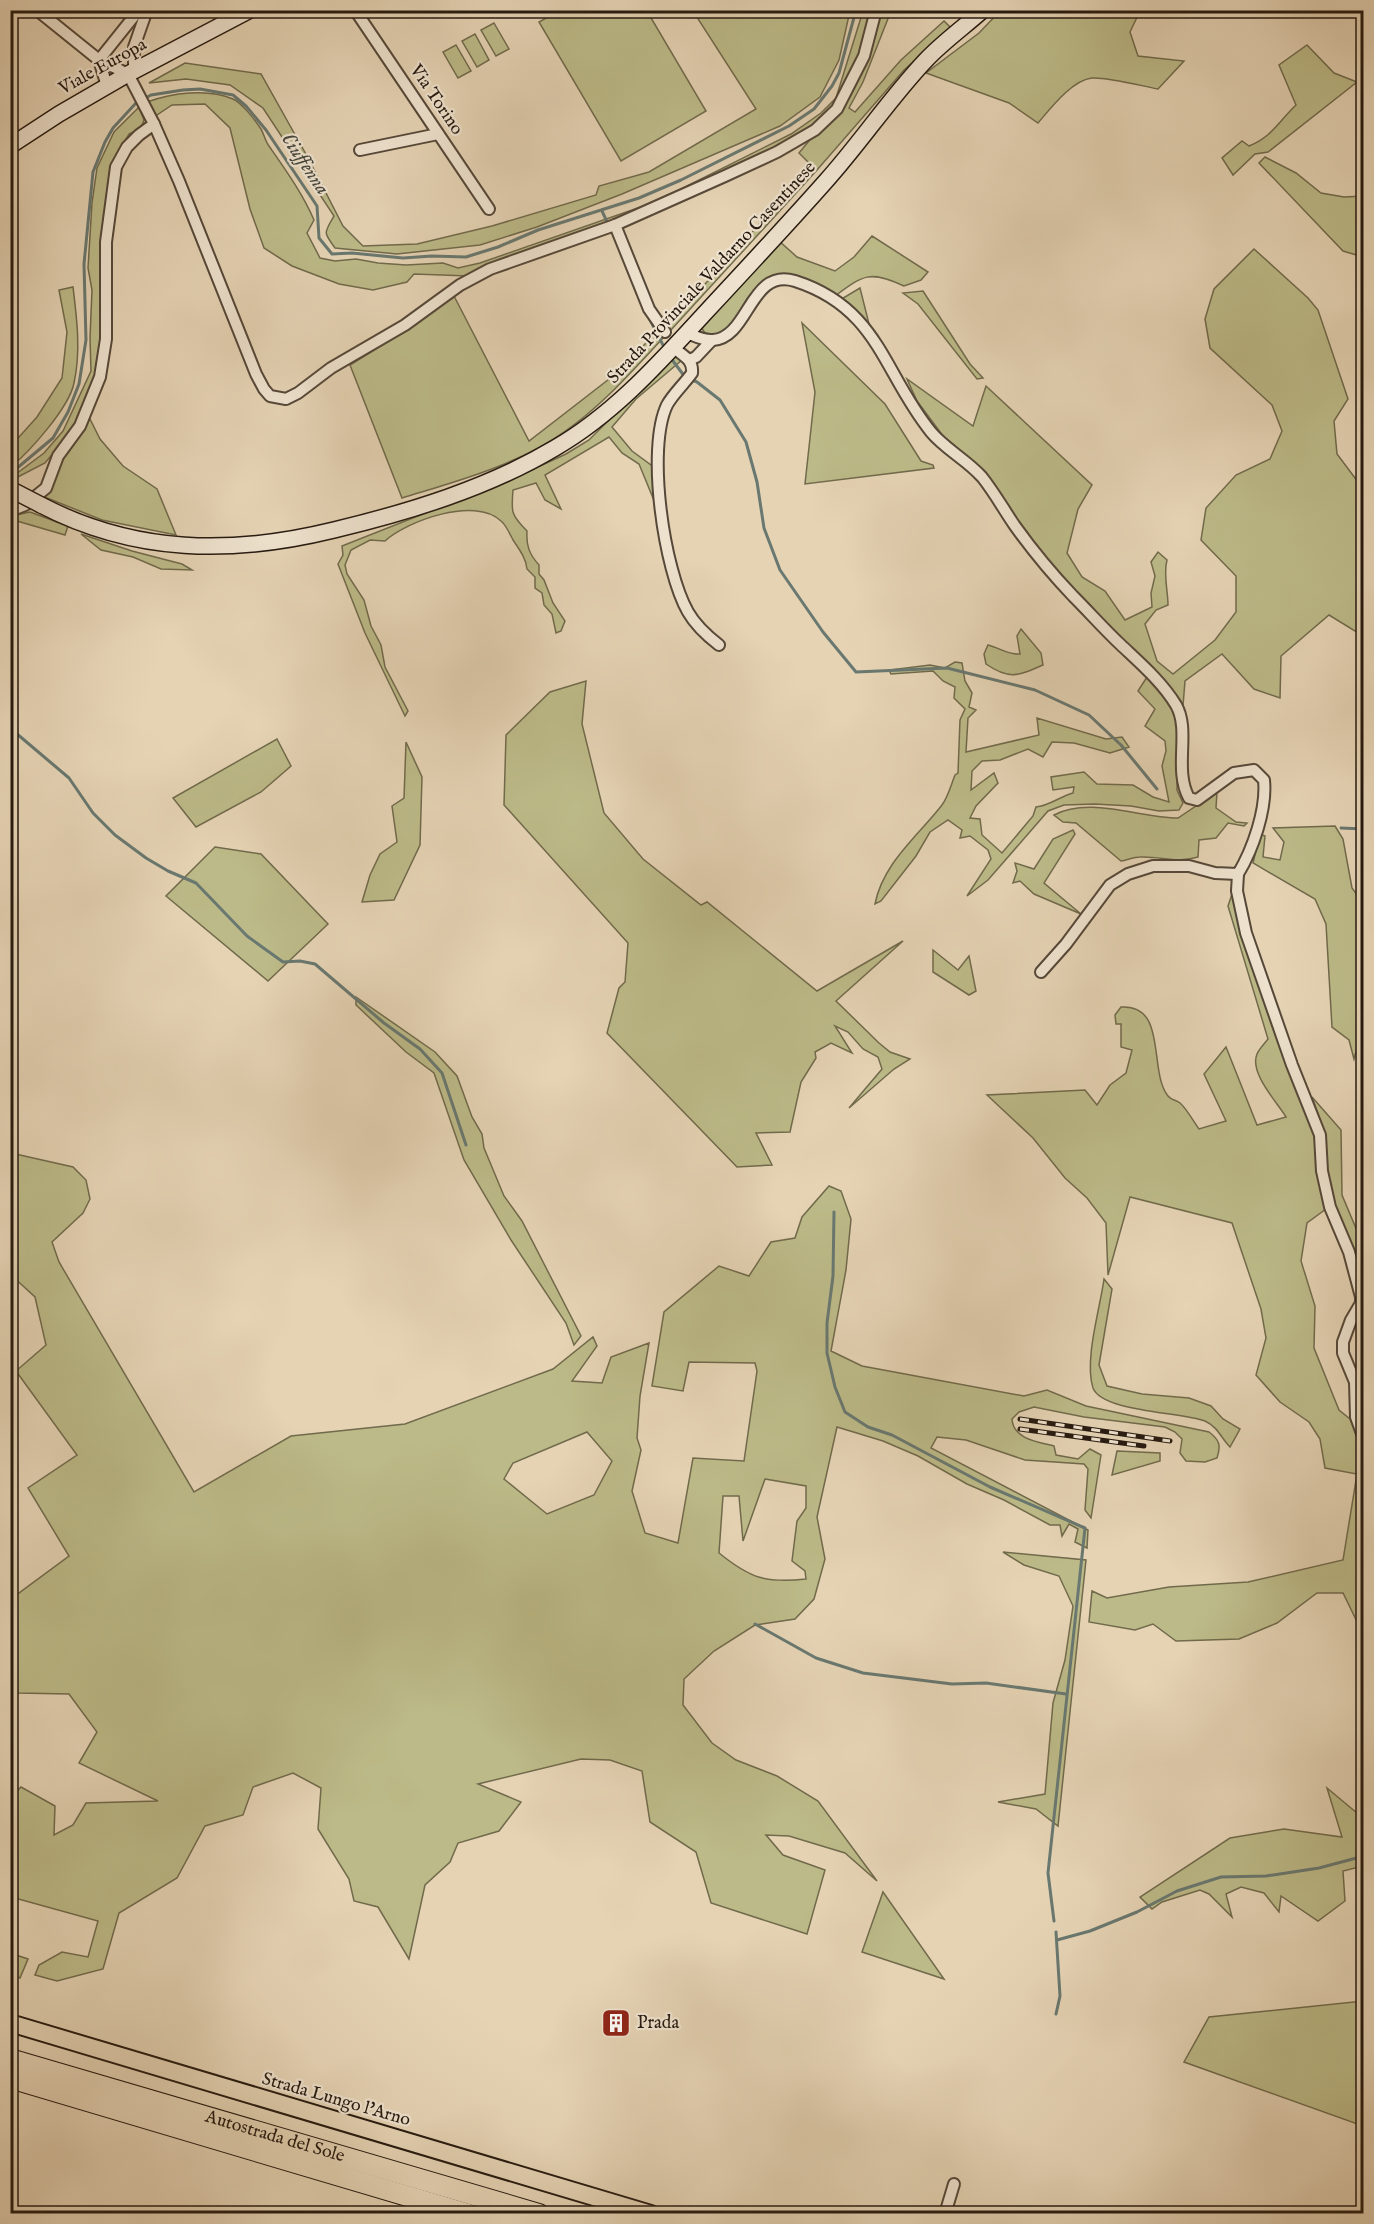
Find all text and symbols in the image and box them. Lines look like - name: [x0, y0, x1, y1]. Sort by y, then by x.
- street label: Viale Europa: [54, 33, 151, 101]
- street label: Via Torino: [403, 60, 468, 140]
- water label: Ciuffenna: [275, 128, 335, 200]
- street label: Strada Provinciale Valdarno Casentinese: [603, 157, 821, 389]
- building icon: Prada: [600, 2007, 632, 2039]
- place label: Prada: [637, 2012, 679, 2035]
- street label: Strada Lungo l'Arno: [259, 2068, 413, 2132]
- street label: Autostrada del Sole: [201, 2105, 347, 2168]

